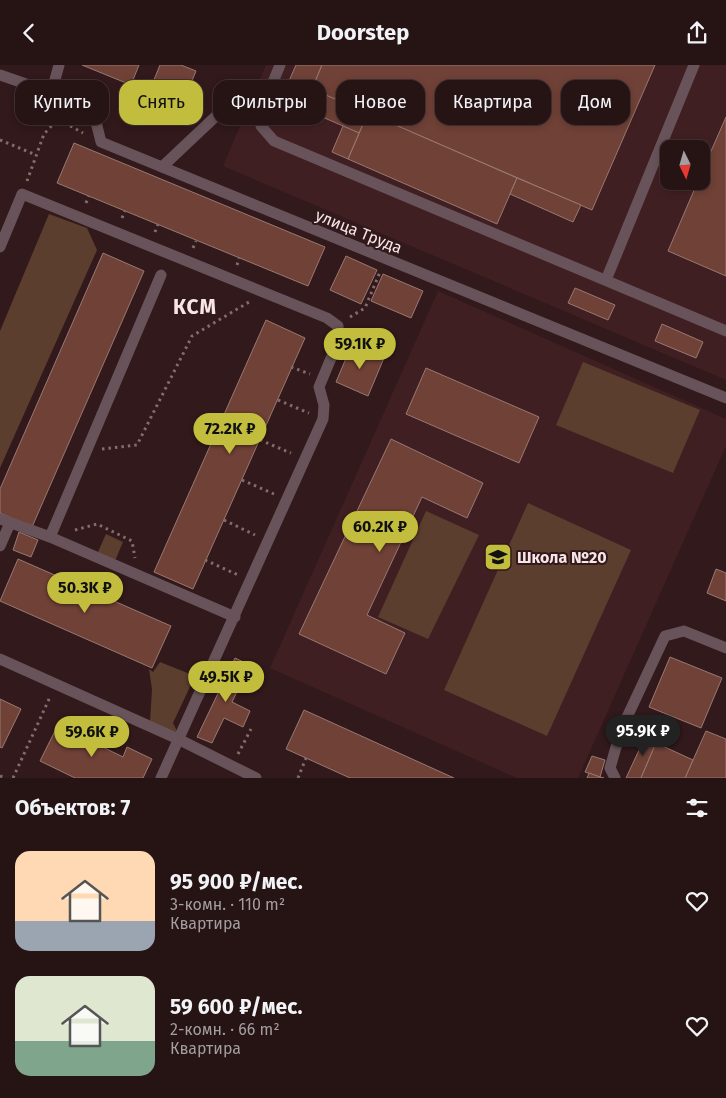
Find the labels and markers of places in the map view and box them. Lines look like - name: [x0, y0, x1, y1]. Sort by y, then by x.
- pin: 59.1K ₽: [314, 327, 406, 370]
- pin: 72.2K ₽: [184, 413, 276, 455]
- pin: 60.2K ₽: [334, 511, 426, 553]
- school or university icon: Школа №20: [483, 542, 513, 572]
- place label: Школа №20: [517, 548, 607, 567]
- pin: 50.3K ₽: [39, 571, 131, 614]
- pin: 49.5K ₽: [180, 661, 272, 703]
- pin: 59.6K ₽: [46, 715, 138, 758]
- pin: 95.9K ₽: [597, 715, 689, 757]

